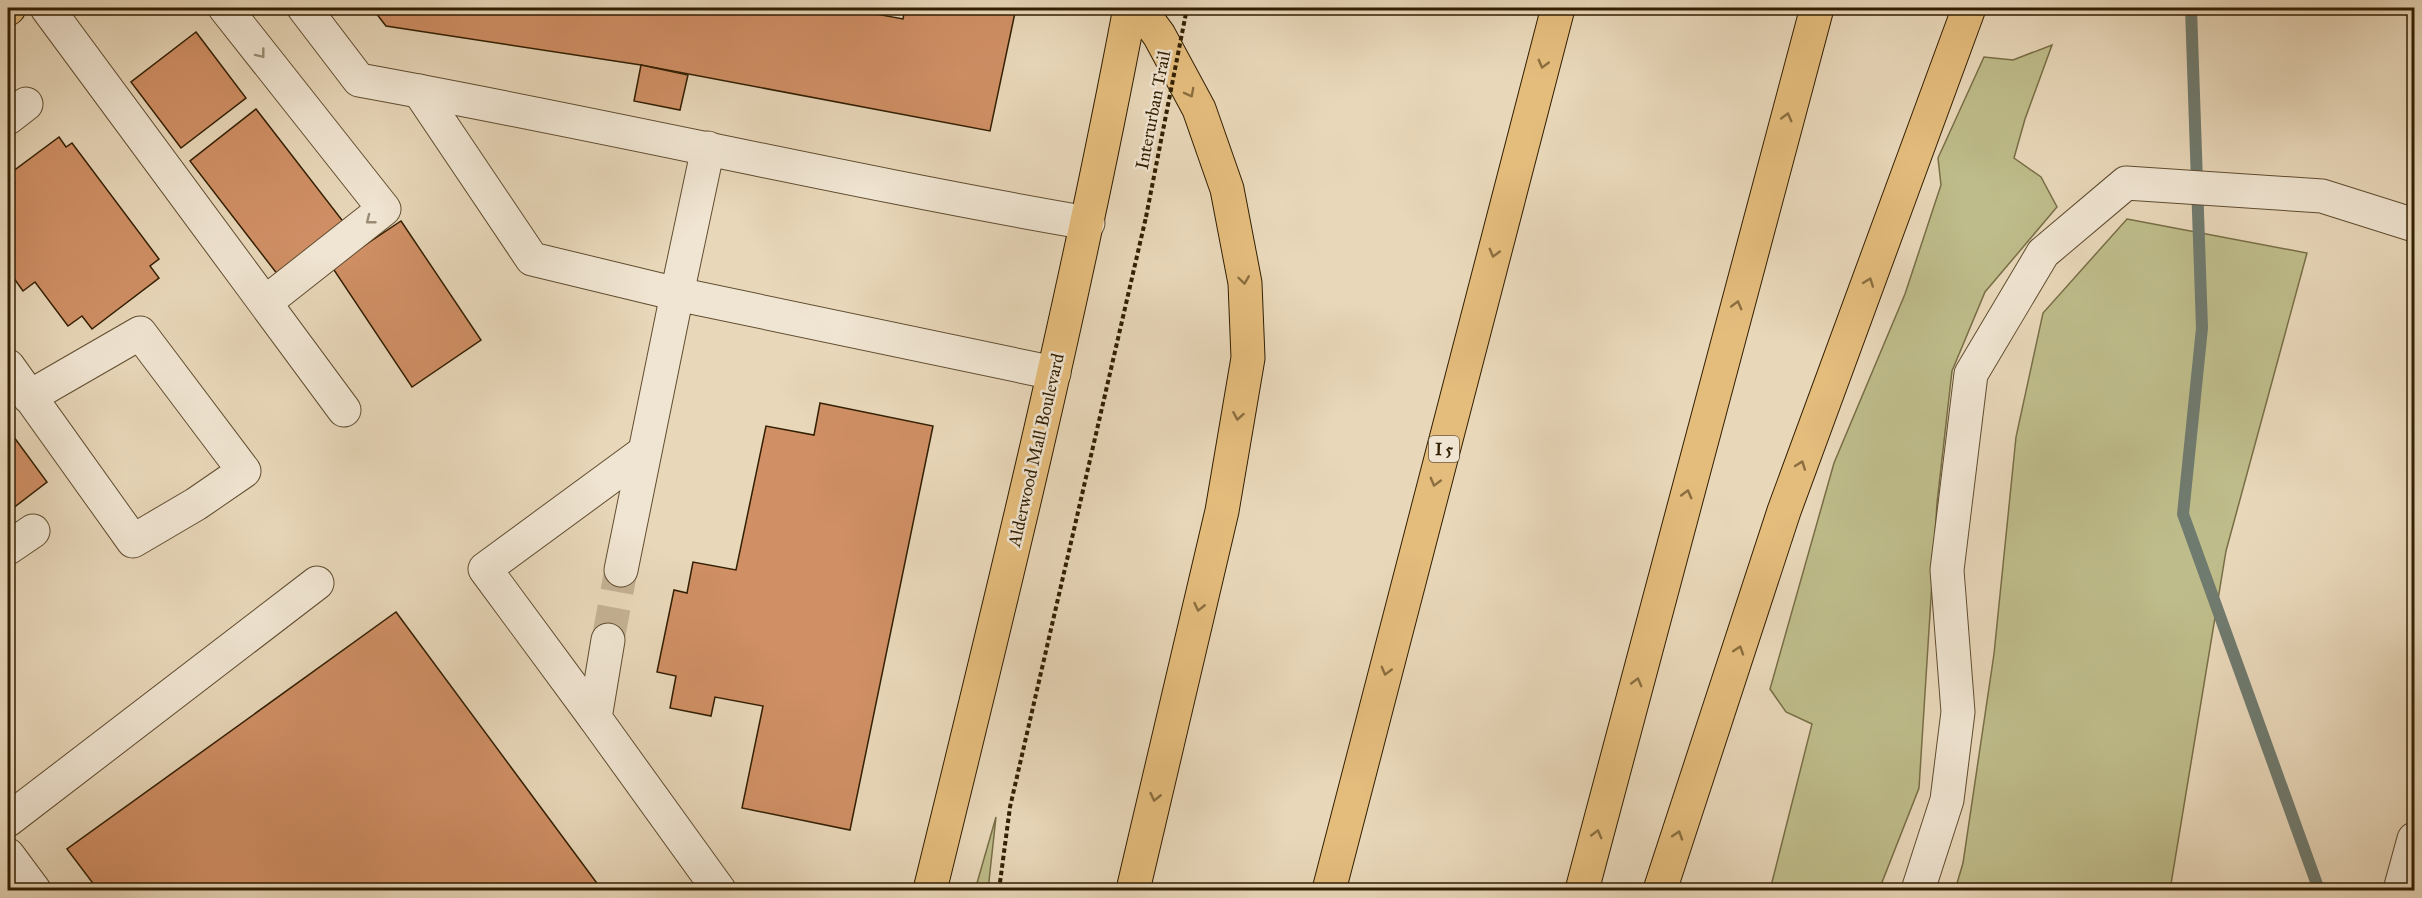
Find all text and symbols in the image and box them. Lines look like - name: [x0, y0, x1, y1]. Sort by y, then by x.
- one-way arrow: [254, 47, 265, 58]
- street label: Interurban Trail: [1131, 49, 1175, 171]
- one-way arrow: [1538, 59, 1551, 69]
- one-way arrow: [1183, 87, 1194, 98]
- one-way arrow: [1780, 112, 1793, 122]
- one-way arrow: [366, 213, 377, 224]
- one-way arrow: [1489, 248, 1502, 258]
- one-way arrow: [1237, 275, 1249, 285]
- one-way arrow: [1861, 277, 1874, 288]
- one-way arrow: [1730, 301, 1743, 311]
- street label: Alderwood Mall Boulevard: [1003, 351, 1069, 550]
- one-way arrow: [1232, 410, 1245, 420]
- road number: I 5: [1429, 436, 1459, 462]
- one-way arrow: [1794, 460, 1807, 471]
- one-way arrow: [1430, 477, 1442, 487]
- one-way arrow: [1680, 489, 1693, 499]
- one-way arrow: [1194, 602, 1207, 612]
- one-way arrow: [1732, 645, 1744, 656]
- one-way arrow: [1381, 666, 1394, 676]
- one-way arrow: [1630, 678, 1643, 688]
- one-way arrow: [1149, 791, 1162, 801]
- one-way arrow: [1590, 829, 1602, 840]
- one-way arrow: [1671, 830, 1684, 841]

